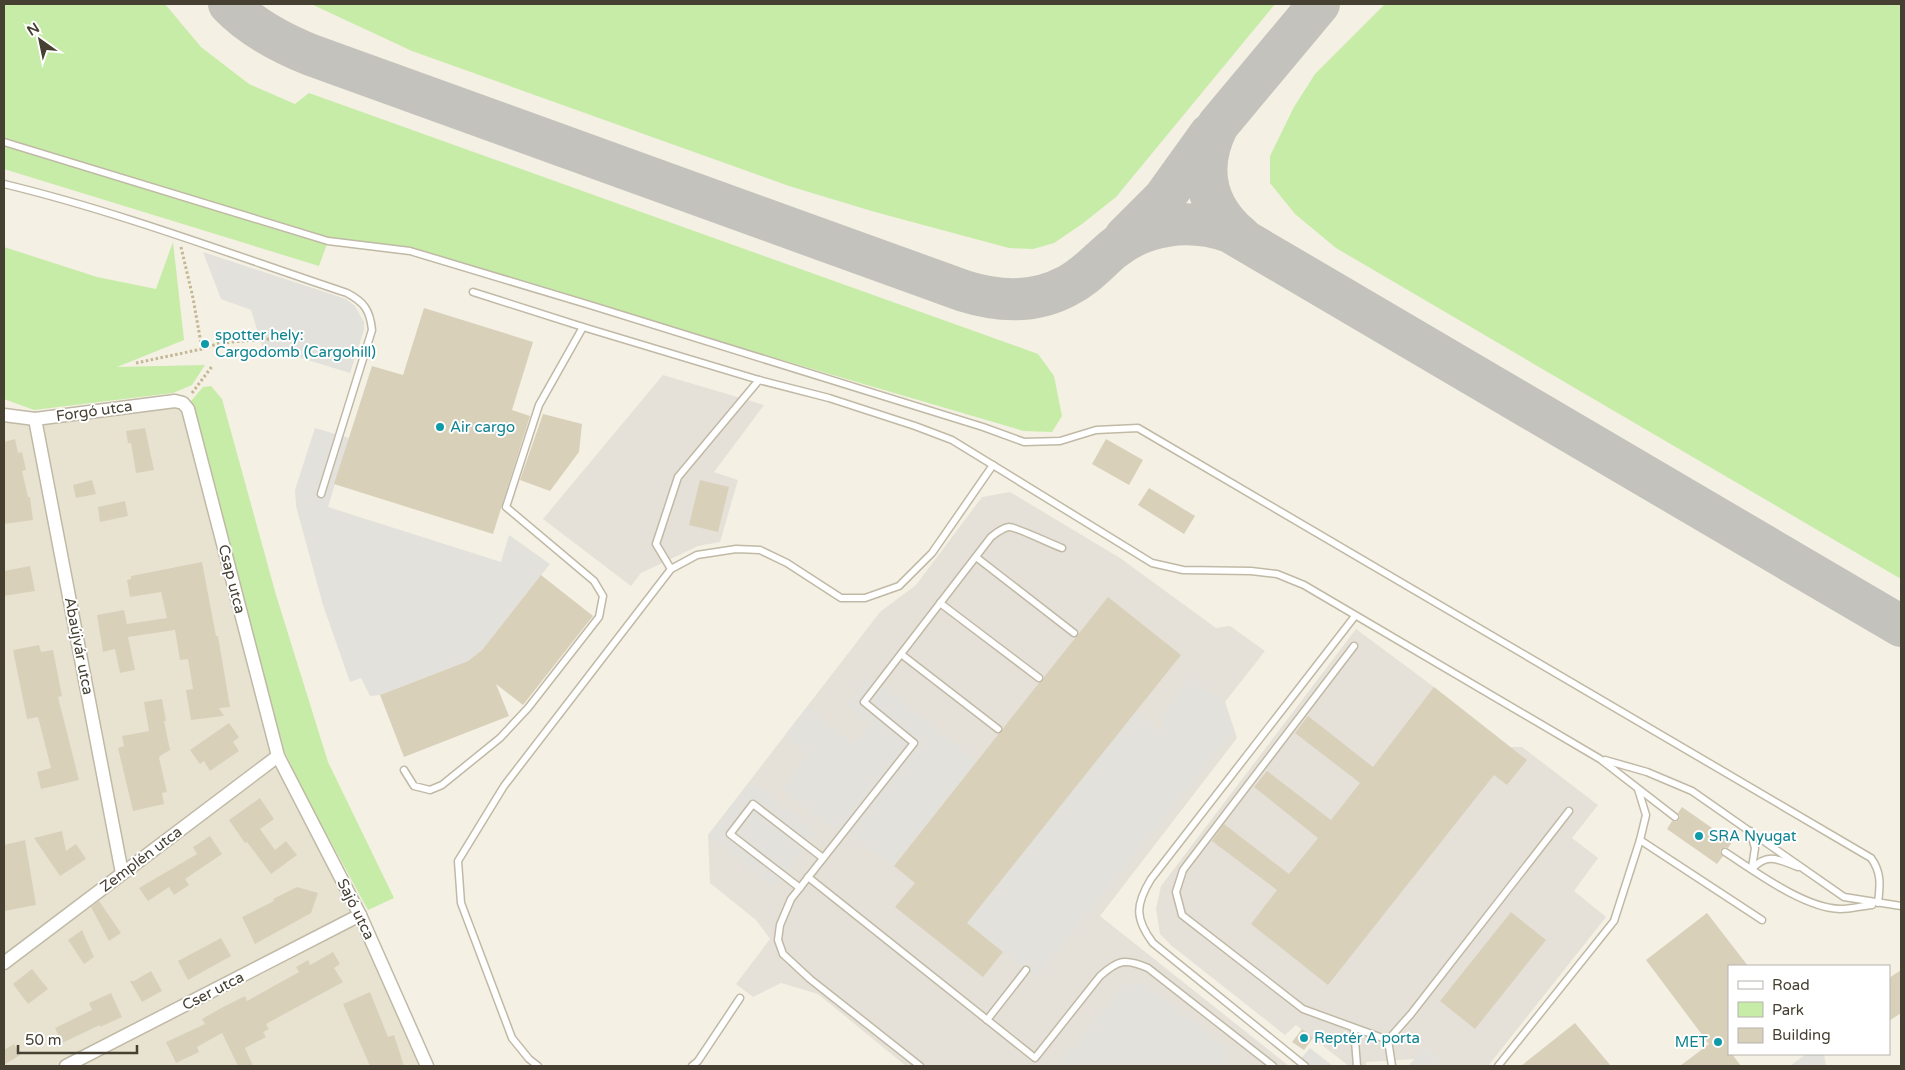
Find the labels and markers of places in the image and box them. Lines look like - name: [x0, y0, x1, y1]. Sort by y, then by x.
- place label: spotter hely: Cargodomb (Cargohill): [215, 326, 376, 361]
- marker: spotter hely: Cargodomb (Cargohill): [199, 338, 211, 350]
- place label: Air cargo: [450, 418, 515, 436]
- marker: Air cargo: [434, 421, 446, 433]
- place label: SRA Nyugat: [1709, 827, 1797, 845]
- marker: SRA Nyugat: [1693, 830, 1705, 842]
- place label: Reptér A porta: [1314, 1029, 1420, 1047]
- marker: Reptér A porta: [1298, 1032, 1310, 1044]
- place label: MET: [1675, 1033, 1708, 1051]
- marker: MET: [1712, 1036, 1724, 1048]

